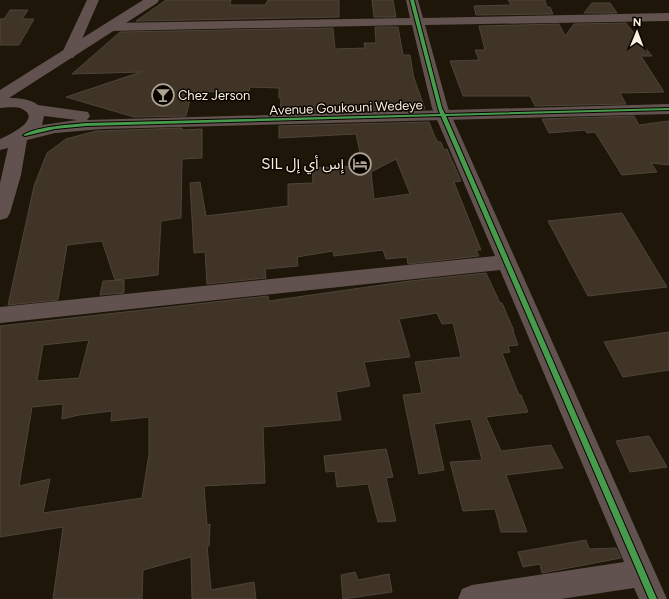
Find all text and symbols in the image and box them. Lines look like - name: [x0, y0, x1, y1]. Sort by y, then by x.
- north arrow: [617, 12, 657, 52]
- text: N: [633, 16, 642, 29]
- bar icon: Chez Jerson: [150, 82, 176, 108]
- place label: Chez Jerson: [178, 88, 250, 103]
- street label: Avenue Goukouni Wedeye: [269, 97, 423, 118]
- hotel icon: SIL إس أي إل: [347, 151, 373, 177]
- place label: SIL إس أي إل: [261, 155, 345, 175]

